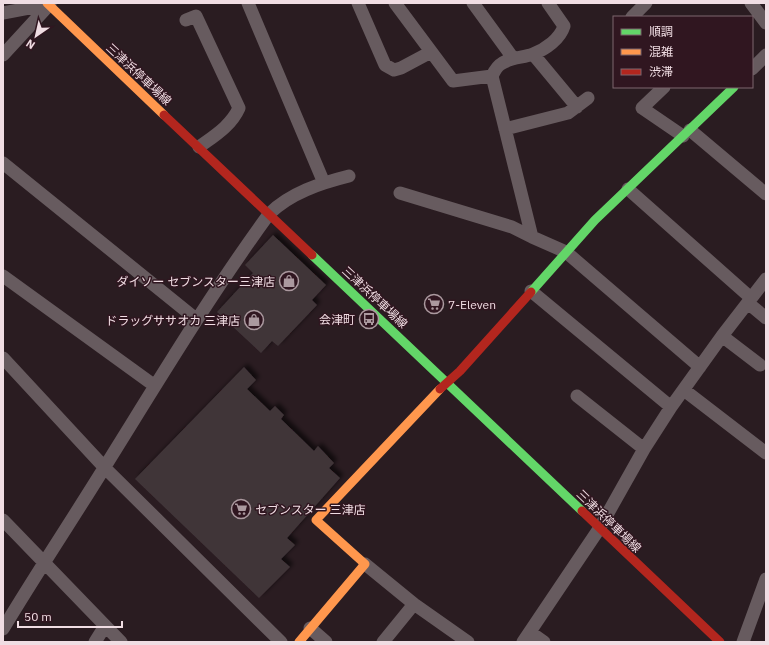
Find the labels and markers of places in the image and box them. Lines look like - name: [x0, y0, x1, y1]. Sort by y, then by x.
- shop icon: ダイソー セブンスター三津店: [278, 270, 300, 292]
- place label: ダイソー セブンスター三津店: [116, 274, 275, 289]
- supermarket icon: 7-Eleven: [423, 293, 445, 315]
- place label: 7-Eleven: [448, 297, 496, 312]
- bus stop icon: 会津町: [358, 308, 380, 330]
- shop icon: ドラッグササオカ 三津店: [243, 309, 265, 331]
- place label: 会津町: [319, 312, 355, 327]
- place label: ドラッグササオカ 三津店: [105, 313, 240, 328]
- supermarket icon: セブンスター 三津店: [230, 498, 252, 520]
- place label: セブンスター 三津店: [255, 502, 366, 517]

